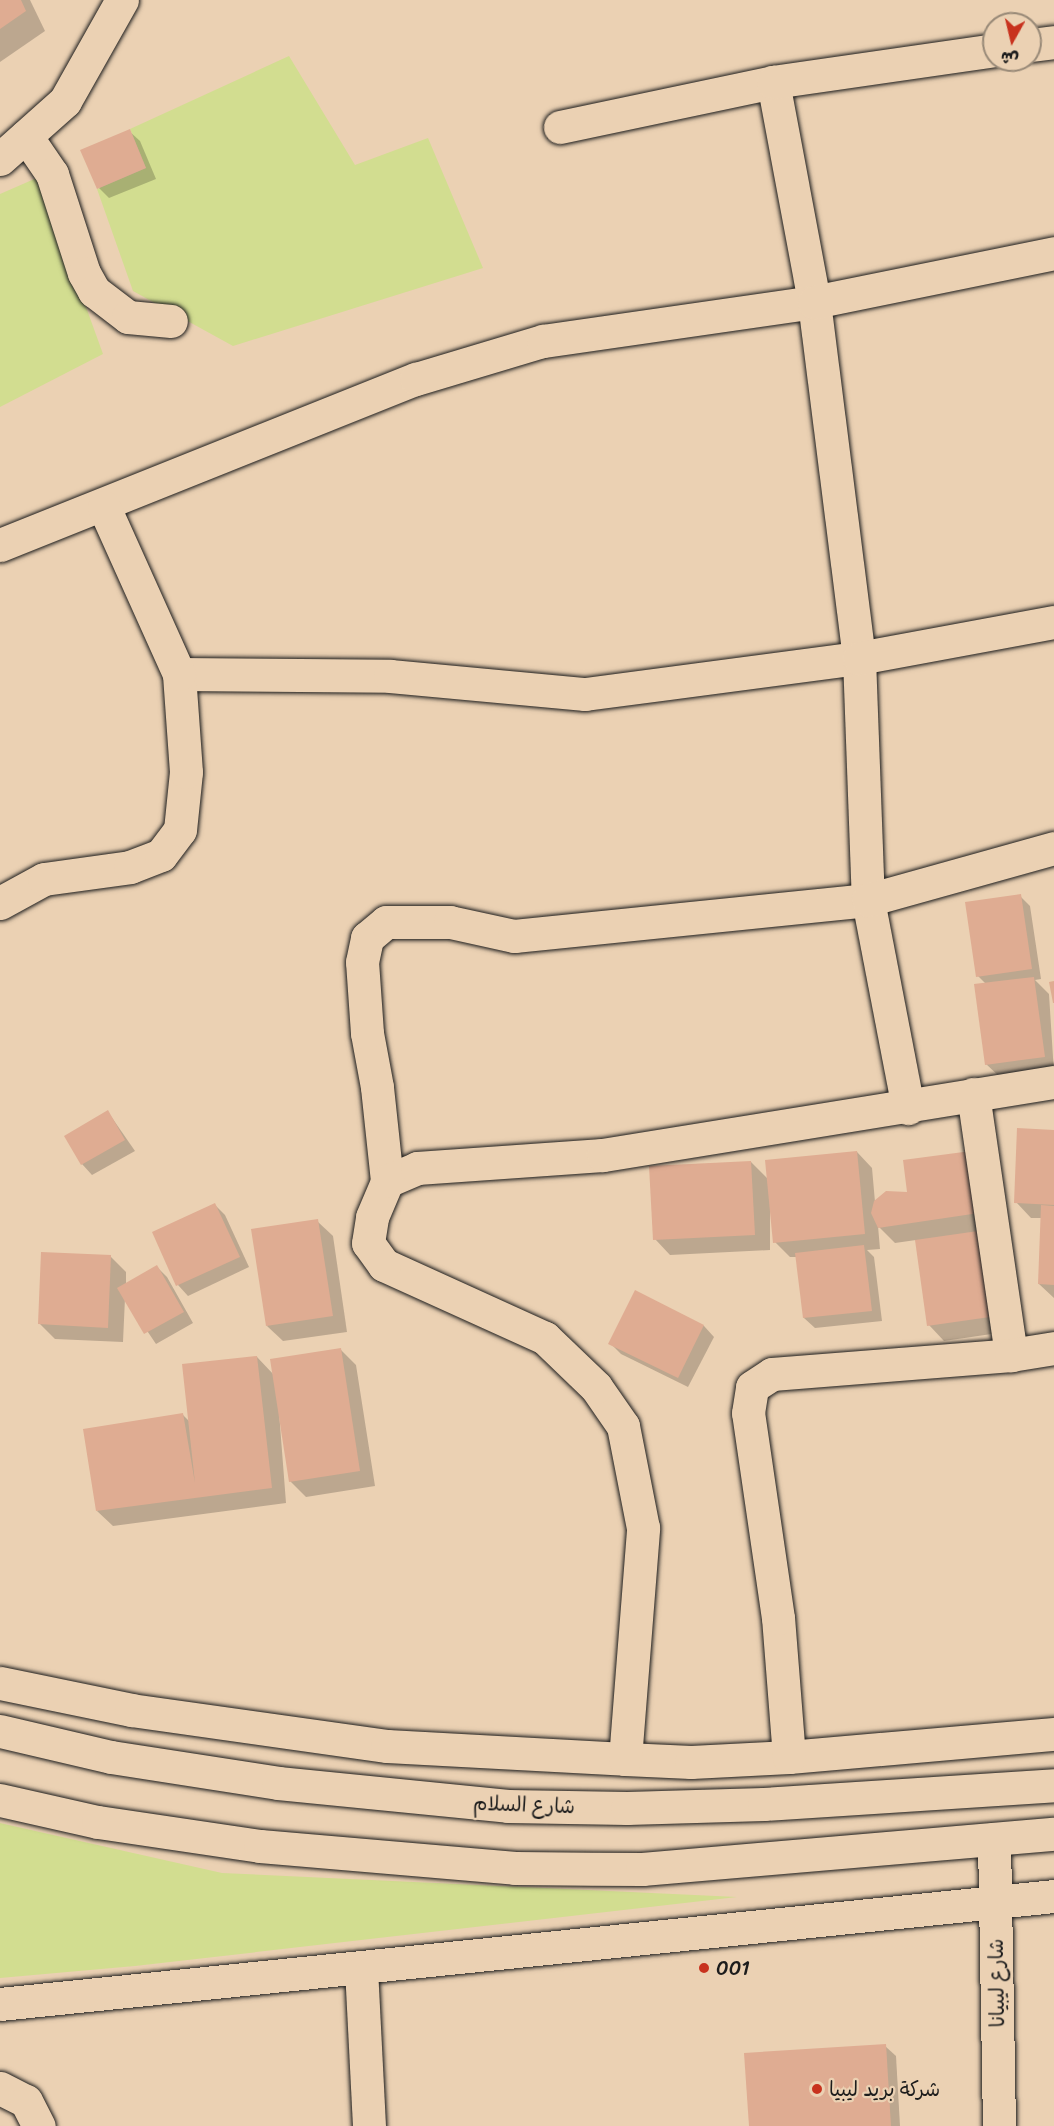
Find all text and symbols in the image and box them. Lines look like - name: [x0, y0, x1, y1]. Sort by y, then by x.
- north arrow: [982, 12, 1042, 72]
- text: ش: [999, 43, 1020, 74]
- street label: شارع السلام: [473, 1791, 575, 1819]
- street label: شارع ليبيانا: [984, 1938, 1010, 2028]
- place label: 001: [716, 1956, 750, 1980]
- marker: 001: [697, 1961, 711, 1975]
- place label: شركة بريد ليبيا: [829, 2077, 940, 2101]
- marker: شركة بريد ليبيا: [810, 2082, 824, 2096]

